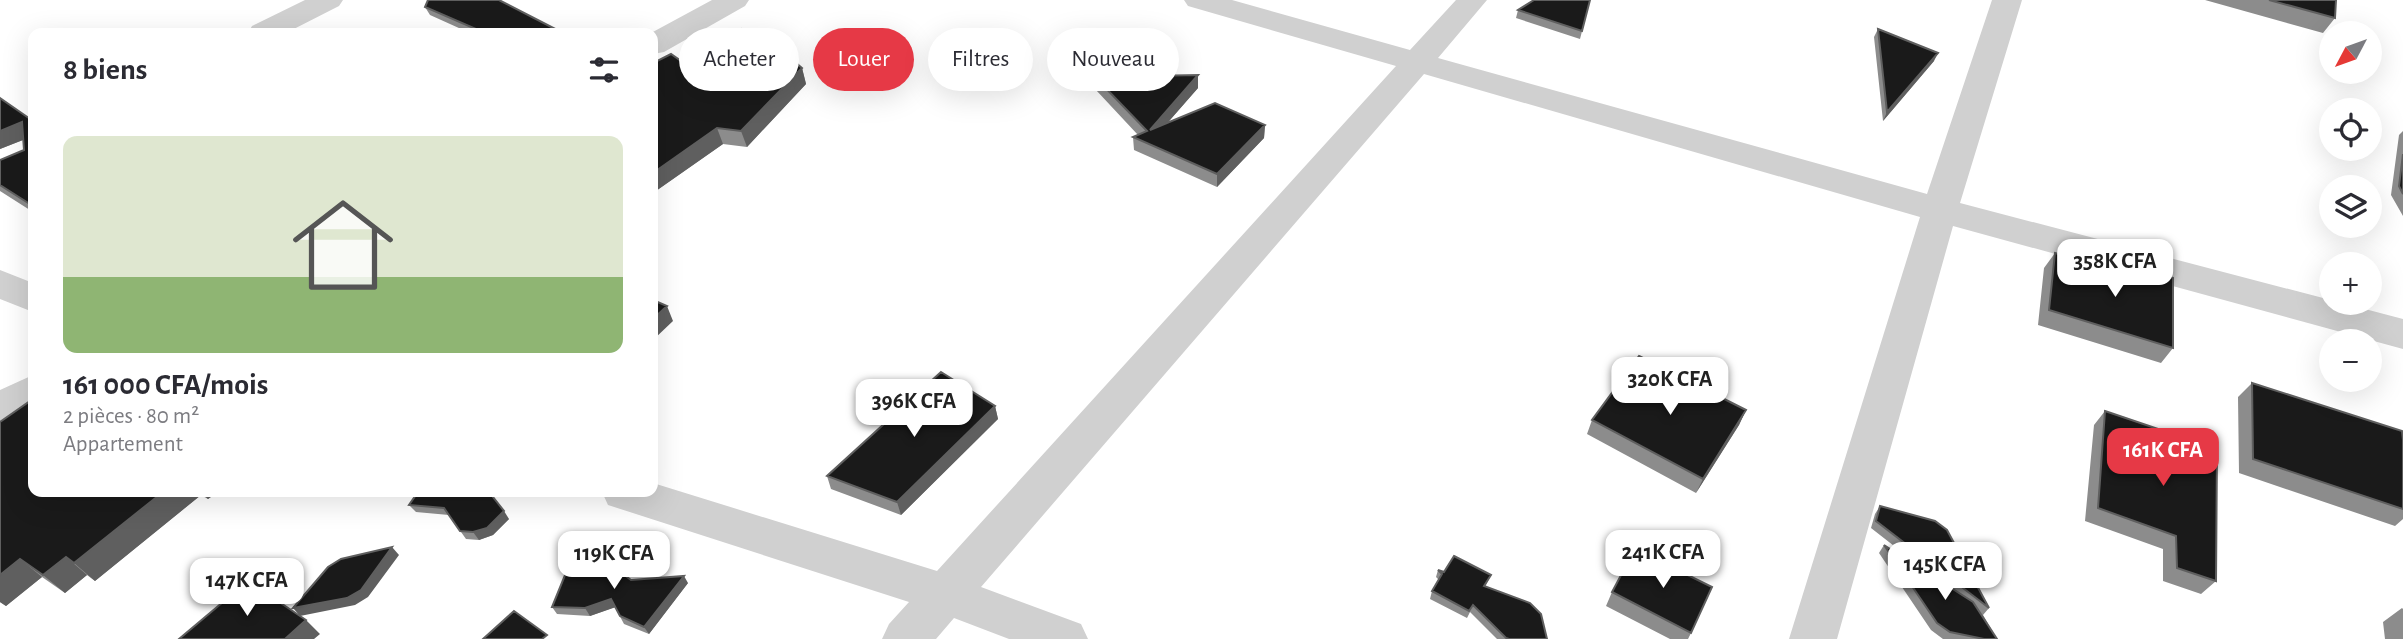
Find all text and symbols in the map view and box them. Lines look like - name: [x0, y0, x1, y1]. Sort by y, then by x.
- north arrow: [2319, 21, 2382, 84]
- map controls: [2319, 21, 2382, 392]
- chip: Acheter: [679, 28, 799, 91]
- chip: Louer: [813, 28, 914, 91]
- chip: Filtres: [928, 28, 1033, 91]
- chip: Nouveau: [1047, 28, 1179, 91]
- icon: filters: [585, 51, 623, 89]
- text: 8 biens: [63, 55, 147, 85]
- button: locate: [2319, 98, 2382, 161]
- button: layers: [2319, 175, 2382, 238]
- icon: home: [280, 182, 406, 308]
- pin: 358K CFA: [2043, 240, 2187, 299]
- text: 358K CFA: [2073, 250, 2157, 273]
- button: +: [2319, 252, 2382, 315]
- button: −: [2319, 329, 2382, 392]
- pin: 320K CFA: [1598, 358, 1742, 417]
- text: 320K CFA: [1627, 368, 1713, 391]
- text: 161 000 CFA/mois: [63, 370, 268, 400]
- pin: 396K CFA: [842, 380, 986, 439]
- text: 396K CFA: [872, 390, 956, 413]
- text: 2 pièces · 80 m²: [63, 405, 199, 428]
- pin: 161K CFA: [2091, 428, 2235, 488]
- text: Appartement: [63, 433, 183, 456]
- text: 161K CFA: [2123, 439, 2203, 462]
- pin: 241K CFA: [1591, 530, 1735, 590]
- pin: 119K CFA: [542, 532, 686, 591]
- text: 241K CFA: [1621, 541, 1705, 564]
- text: 119K CFA: [574, 542, 654, 565]
- pin: 145K CFA: [1873, 542, 2017, 602]
- text: 145K CFA: [1904, 553, 1986, 576]
- pin: 147K CFA: [175, 558, 319, 618]
- text: 147K CFA: [206, 569, 288, 592]

